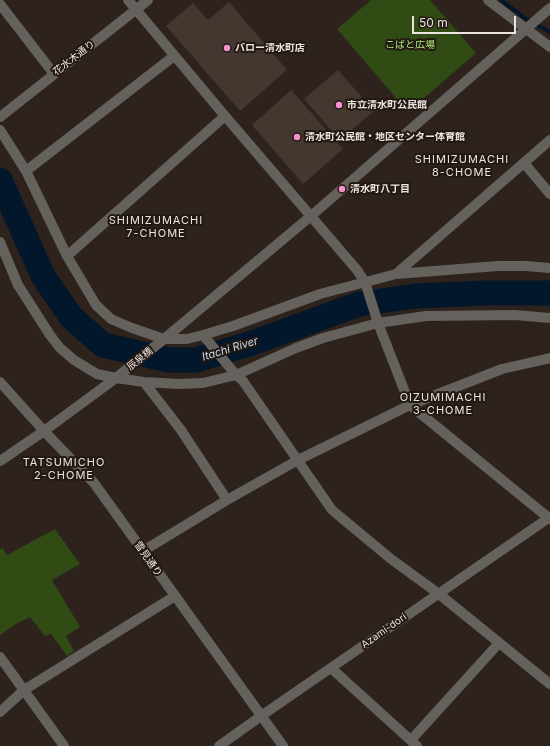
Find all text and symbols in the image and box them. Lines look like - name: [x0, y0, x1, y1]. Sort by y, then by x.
- scale bar: [414, 8, 518, 34]
- text: 50 m: [419, 15, 448, 30]
- street label: 花水木通り: [51, 38, 97, 78]
- park label: こばと広場: [385, 39, 435, 51]
- place label: バロー清水町店: [235, 42, 305, 54]
- marker: バロー清水町店: [222, 43, 232, 53]
- place label: 市立清水町公民館: [347, 99, 427, 111]
- marker: 市立清水町公民館: [334, 100, 344, 110]
- place label: 清水町公民館・地区センター体育館: [305, 131, 465, 143]
- marker: 清水町公民館・地区センター体育館: [292, 132, 302, 142]
- district label: SHIMIZUMACHI 8-CHOME: [415, 153, 509, 179]
- place label: 清水町八丁目: [350, 183, 410, 195]
- marker: 清水町八丁目: [337, 184, 347, 194]
- district label: SHIMIZUMACHI 7-CHOME: [109, 214, 203, 240]
- water label: Itachi River: [200, 334, 260, 364]
- street label: 辰泉橋: [125, 345, 155, 373]
- district label: OIZUMIMACHI 3-CHOME: [400, 391, 486, 417]
- district label: TATSUMICHO 2-CHOME: [23, 456, 105, 482]
- street label: 雪見通り: [132, 539, 164, 579]
- street label: Azami-dori: [359, 611, 409, 651]

